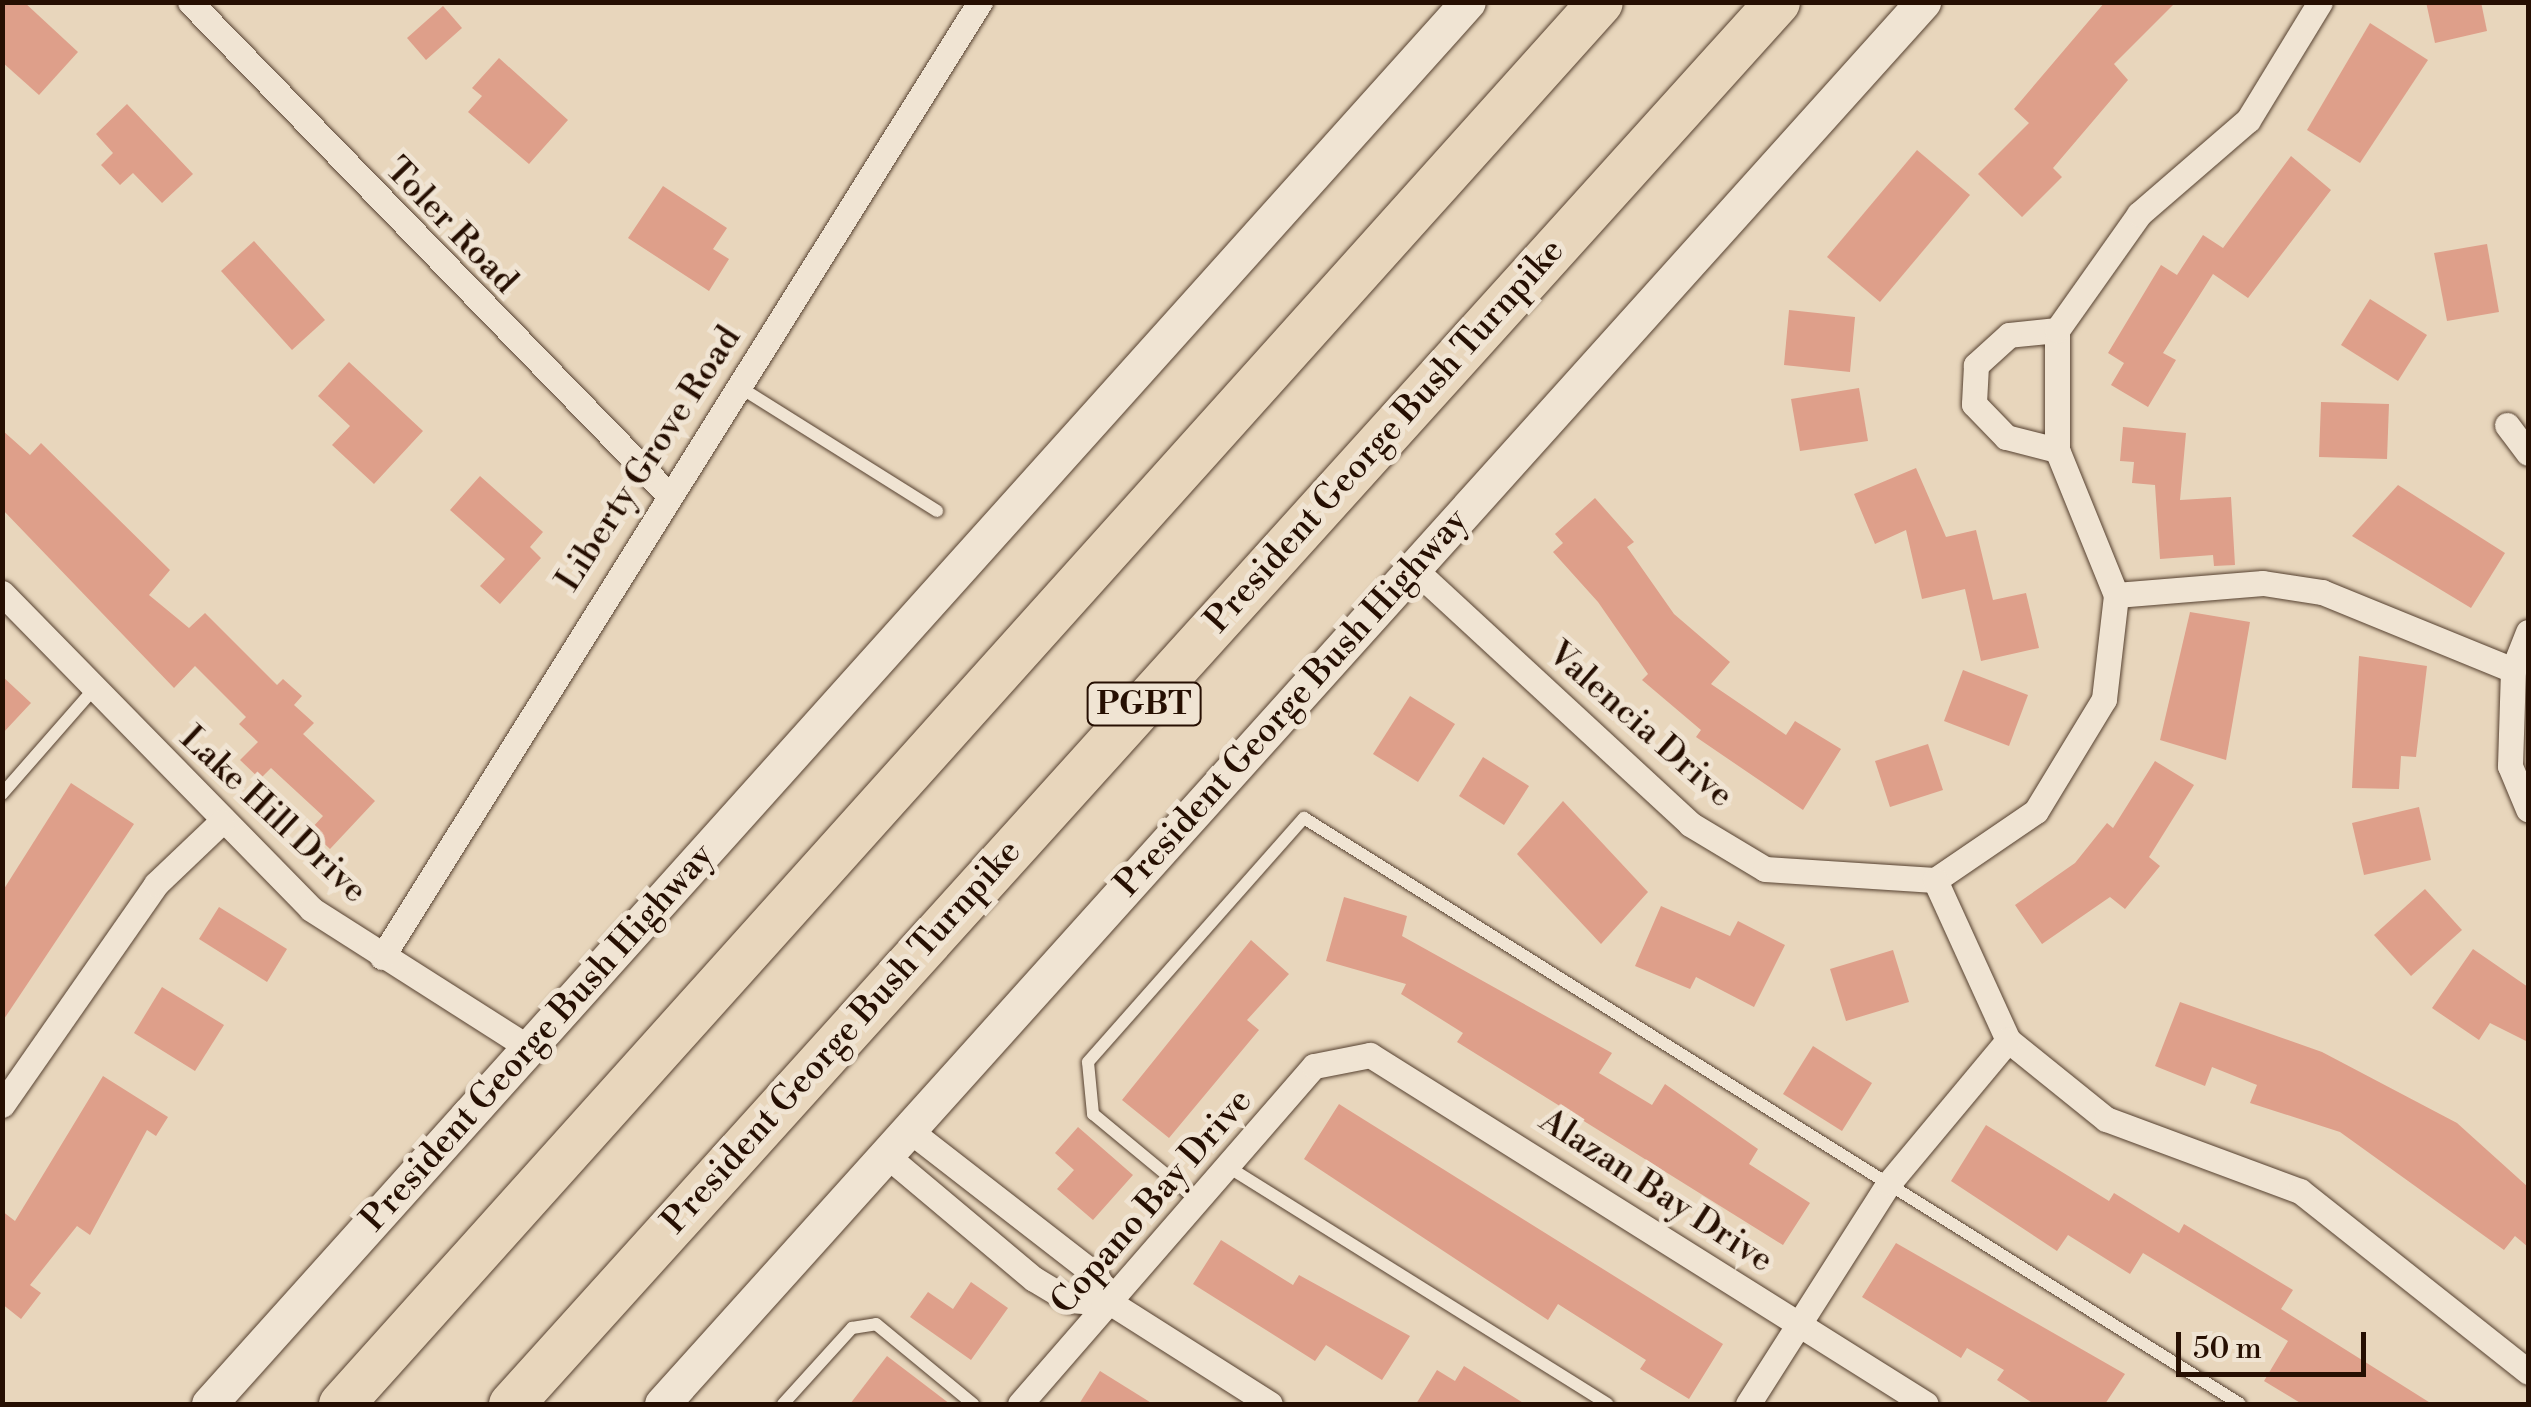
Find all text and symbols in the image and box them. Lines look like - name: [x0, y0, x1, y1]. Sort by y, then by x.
- street label: Toler Road: [376, 149, 526, 303]
- street label: President George Bush Turnpike: [1197, 230, 1573, 642]
- street label: Liberty Grove Road: [548, 319, 750, 599]
- street label: President George Bush Highway: [1107, 501, 1477, 905]
- street label: Valencia Drive: [1539, 633, 1741, 817]
- road number: PGBT: [1086, 677, 1202, 731]
- street label: Lake Hill Drive: [171, 718, 375, 912]
- street label: President George Bush Turnpike: [654, 831, 1030, 1243]
- street label: President George Bush Highway: [353, 836, 723, 1240]
- street label: Copano Bay Drive: [1043, 1081, 1261, 1323]
- street label: Alazan Bay Drive: [1531, 1100, 1781, 1282]
- scale bar: [2181, 1312, 2371, 1374]
- text: 50 m: [2193, 1330, 2262, 1368]

